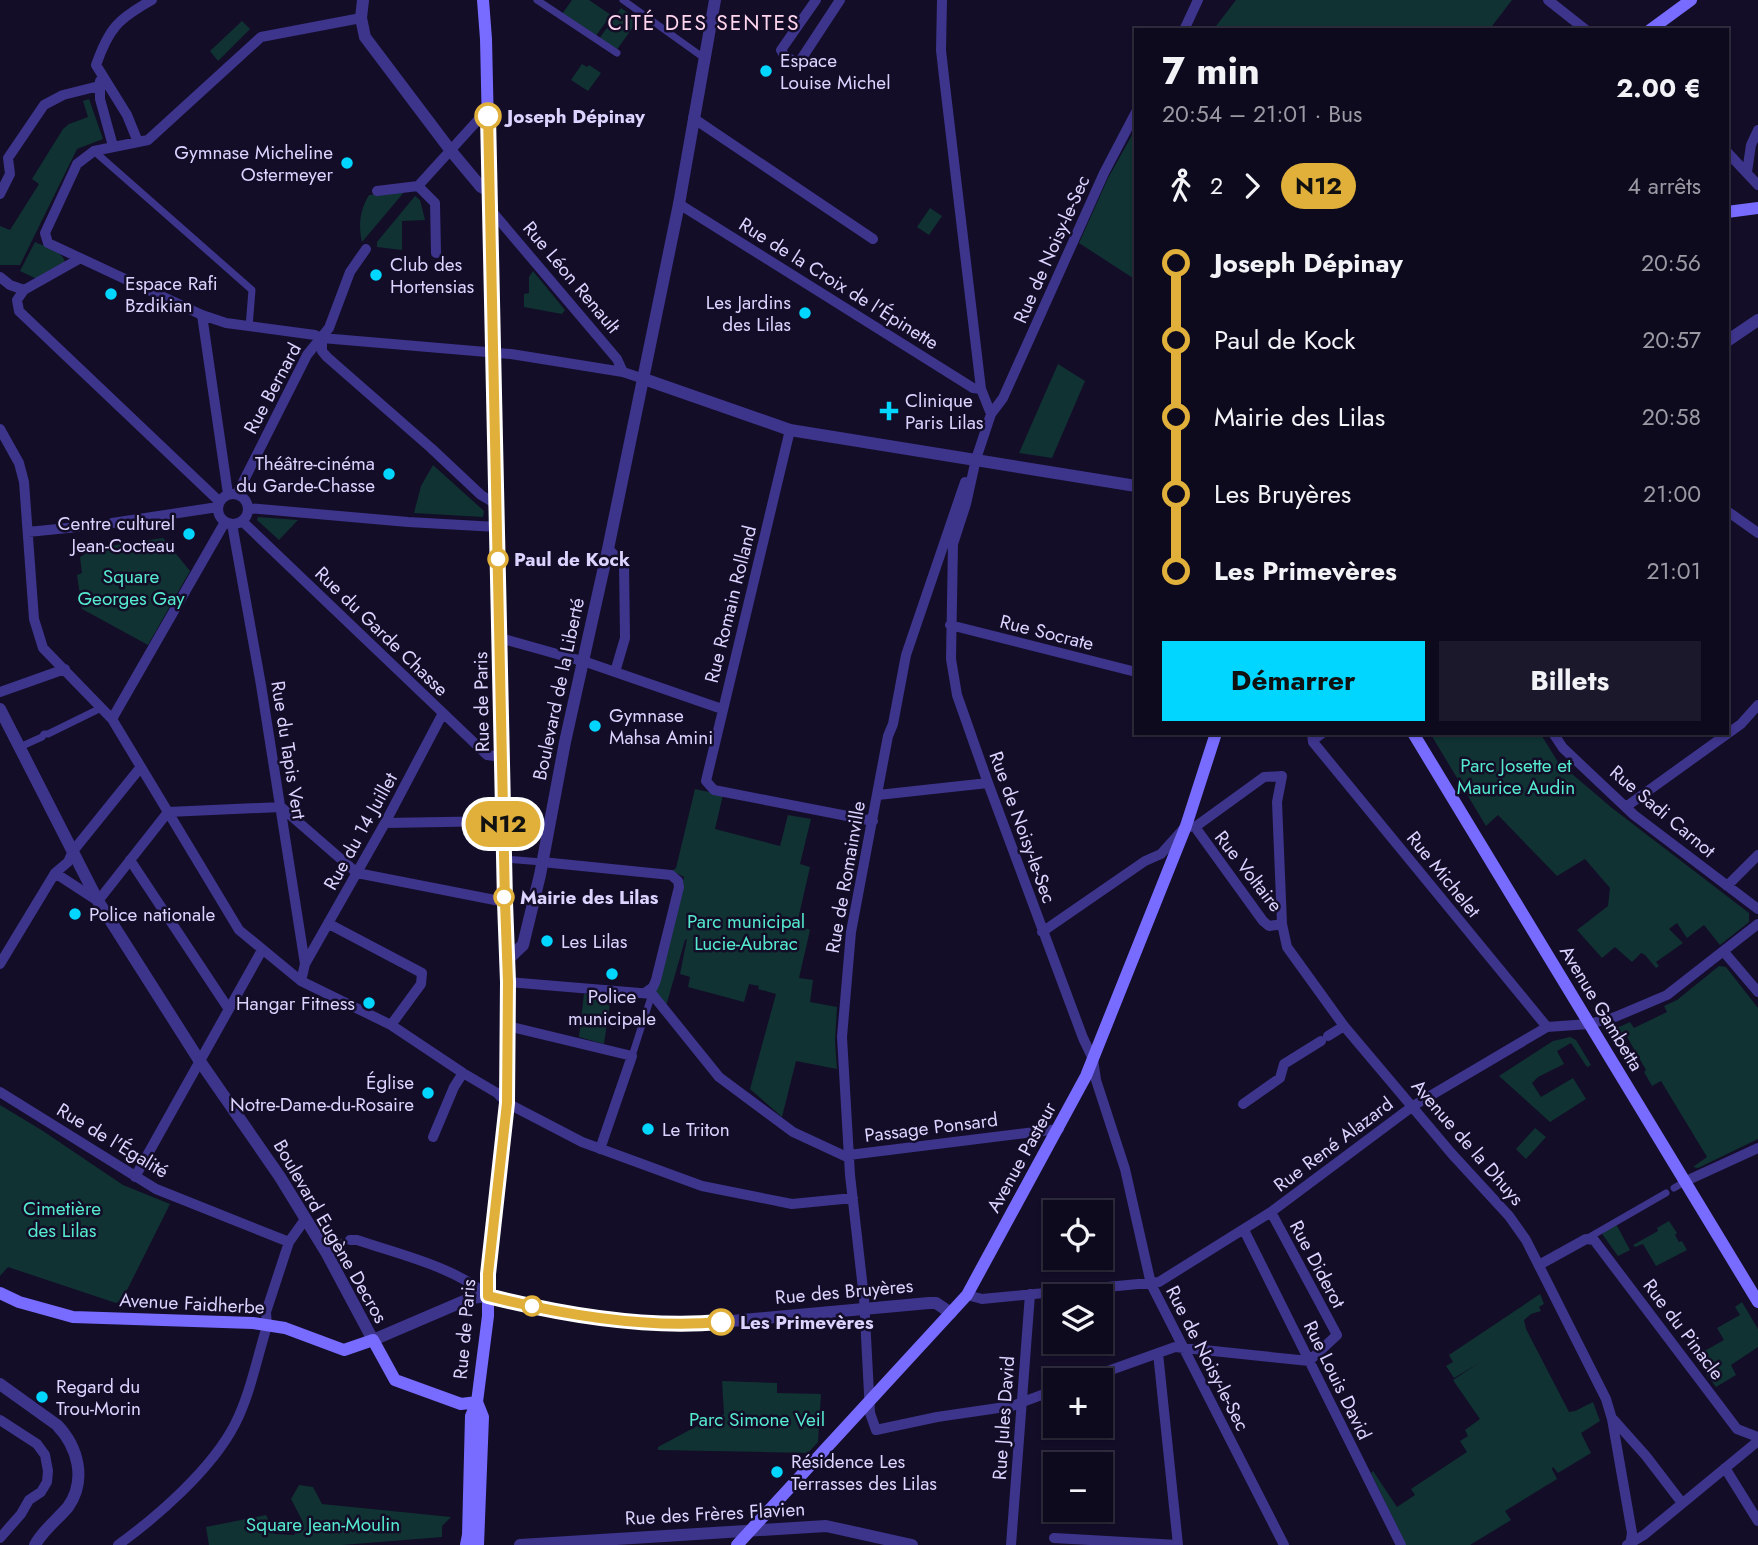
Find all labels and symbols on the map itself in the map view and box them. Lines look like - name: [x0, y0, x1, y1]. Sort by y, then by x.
- district label: CITÉ DES SENTES: [608, 8, 800, 38]
- place label: Espace Louise Michel: [780, 47, 891, 96]
- marker: Espace Louise Michel: [758, 63, 774, 79]
- marker: Joseph Dépinay: [475, 103, 501, 129]
- place label: Joseph Dépinay: [503, 103, 646, 130]
- place label: Gymnase Micheline Ostermeyer: [174, 139, 333, 188]
- marker: Gymnase Micheline Ostermeyer: [339, 155, 355, 171]
- street label: Rue de Noisy-le-Sec: [1007, 171, 1096, 328]
- street label: Rue de la Croix de l'Épinette: [734, 211, 944, 356]
- street label: Rue Léon Renault: [517, 215, 627, 340]
- place label: Club des Hortensias: [390, 251, 475, 300]
- marker: Club des Hortensias: [368, 267, 384, 283]
- place label: Espace Rafi Bzdikian: [125, 270, 218, 319]
- marker: Espace Rafi Bzdikian: [103, 286, 119, 302]
- place label: Les Jardins des Lilas: [706, 289, 791, 338]
- marker: Les Jardins des Lilas: [797, 305, 813, 321]
- street label: Rue Bernard: [237, 338, 308, 438]
- place label: Clinique Paris Lilas: [905, 387, 984, 436]
- marker: Clinique Paris Lilas: [879, 401, 899, 421]
- place label: Théâtre-cinéma du Garde-Chasse: [236, 450, 375, 499]
- marker: Théâtre-cinéma du Garde-Chasse: [381, 466, 397, 482]
- place label: Centre culturel Jean-Cocteau: [58, 510, 175, 559]
- street label: Rue Romain Rolland: [698, 523, 763, 686]
- marker: Centre culturel Jean-Cocteau: [181, 526, 197, 542]
- place label: Paul de Kock: [514, 546, 630, 573]
- marker: Paul de Kock: [488, 549, 508, 569]
- street label: Rue du Garde Chasse: [309, 560, 455, 703]
- park label: Square Georges Gay: [77, 563, 185, 612]
- street label: Boulevard de la Liberté: [526, 595, 591, 783]
- street label: Rue Socrate: [997, 608, 1097, 657]
- street label: Rue de Paris: [467, 651, 496, 752]
- street label: Rue du Tapis Vert: [264, 679, 313, 822]
- place label: Gymnase Mahsa Amini: [609, 702, 713, 751]
- marker: Gymnase Mahsa Amini: [587, 718, 603, 734]
- street label: Rue de Noisy-le-Sec: [983, 747, 1063, 907]
- park label: Parc Josette et Maurice Audin: [1457, 752, 1575, 801]
- street label: Rue Sadi Carnot: [1604, 759, 1722, 864]
- street label: Rue du 14 Juillet: [317, 767, 404, 895]
- street label: Rue de Romainville: [819, 799, 872, 955]
- line badge: N12: [463, 801, 543, 847]
- street label: Rue Voltaire: [1208, 825, 1289, 918]
- street label: Rue Michelet: [1400, 825, 1487, 924]
- place label: Mairie des Lilas: [520, 884, 659, 911]
- marker: Mairie des Lilas: [494, 887, 514, 907]
- place label: Police nationale: [89, 901, 216, 928]
- marker: Police nationale: [67, 906, 83, 922]
- park label: Parc municipal Lucie-Aubrac: [687, 908, 805, 957]
- place label: Les Lilas: [561, 928, 628, 955]
- marker: Les Lilas: [539, 933, 555, 949]
- street label: Avenue Gambetta: [1553, 940, 1650, 1076]
- marker: Police municipale: [604, 966, 620, 982]
- place label: Police municipale: [568, 983, 656, 1032]
- place label: Hangar Fitness: [236, 990, 355, 1017]
- marker: Hangar Fitness: [361, 995, 377, 1011]
- place label: Église Notre-Dame-du-Rosaire: [230, 1069, 414, 1118]
- street label: Avenue de la Dhuys: [1405, 1073, 1530, 1212]
- marker: Église Notre-Dame-du-Rosaire: [420, 1085, 436, 1101]
- street label: Rue René Alazard: [1268, 1091, 1399, 1198]
- street label: Rue de l'Égalité: [52, 1096, 174, 1185]
- street label: Avenue Pasteur: [980, 1097, 1063, 1217]
- street label: Passage Ponsard: [863, 1106, 999, 1149]
- place label: Le Triton: [662, 1116, 730, 1143]
- marker: Le Triton: [640, 1121, 656, 1137]
- street label: Boulevard Eugène Decros: [267, 1134, 394, 1328]
- park label: Cimetière des Lilas: [23, 1195, 101, 1244]
- street label: Rue Diderot: [1283, 1216, 1352, 1313]
- street label: Rue des Bruyères: [774, 1272, 915, 1311]
- street label: Rue du Pinacle: [1637, 1273, 1731, 1386]
- street label: Rue de Paris: [447, 1277, 482, 1380]
- street label: Rue de Noisy-le-Sec: [1159, 1281, 1256, 1436]
- street label: Avenue Faidherbe: [119, 1286, 266, 1321]
- unlabelled marker: [522, 1296, 542, 1316]
- marker: Les Primevères: [708, 1309, 734, 1335]
- place label: Les Primevères: [740, 1309, 874, 1336]
- street label: Rue Louis David: [1297, 1316, 1378, 1444]
- street label: Rue Jules David: [986, 1355, 1021, 1481]
- place label: Regard du Trou-Morin: [56, 1373, 141, 1422]
- marker: Regard du Trou-Morin: [34, 1389, 50, 1405]
- park label: Parc Simone Veil: [689, 1406, 825, 1433]
- place label: Résidence Les Terrasses des Lilas: [791, 1448, 937, 1497]
- marker: Résidence Les Terrasses des Lilas: [769, 1464, 785, 1480]
- street label: Rue des Frères Flavien: [624, 1495, 806, 1532]
- park label: Square Jean-Moulin: [246, 1511, 400, 1538]

